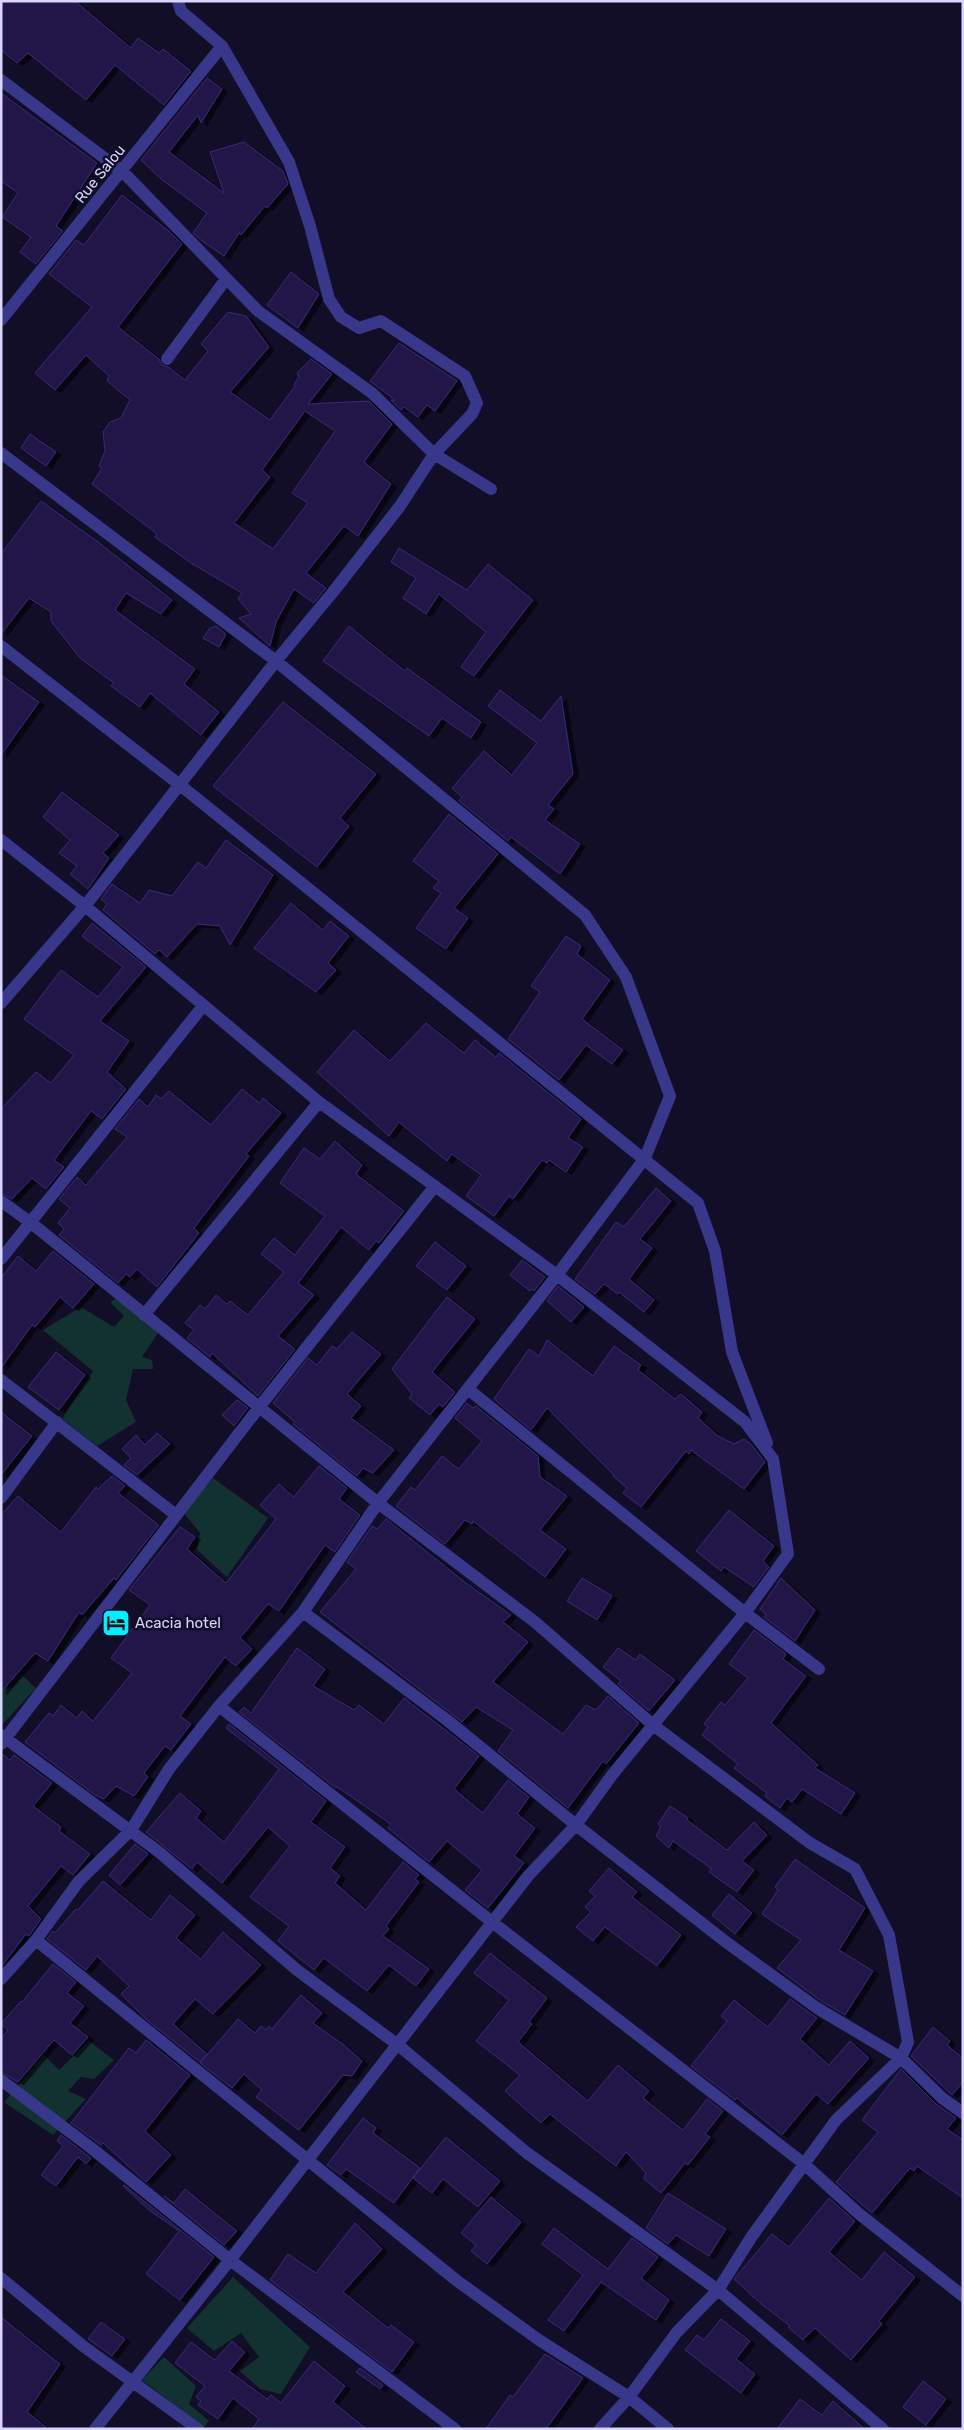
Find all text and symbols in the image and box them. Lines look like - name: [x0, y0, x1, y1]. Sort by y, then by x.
- street label: Rue Salou: [71, 141, 129, 207]
- hotel icon: Acacia hotel: [101, 1608, 131, 1638]
- place label: Acacia hotel: [135, 1614, 221, 1632]

